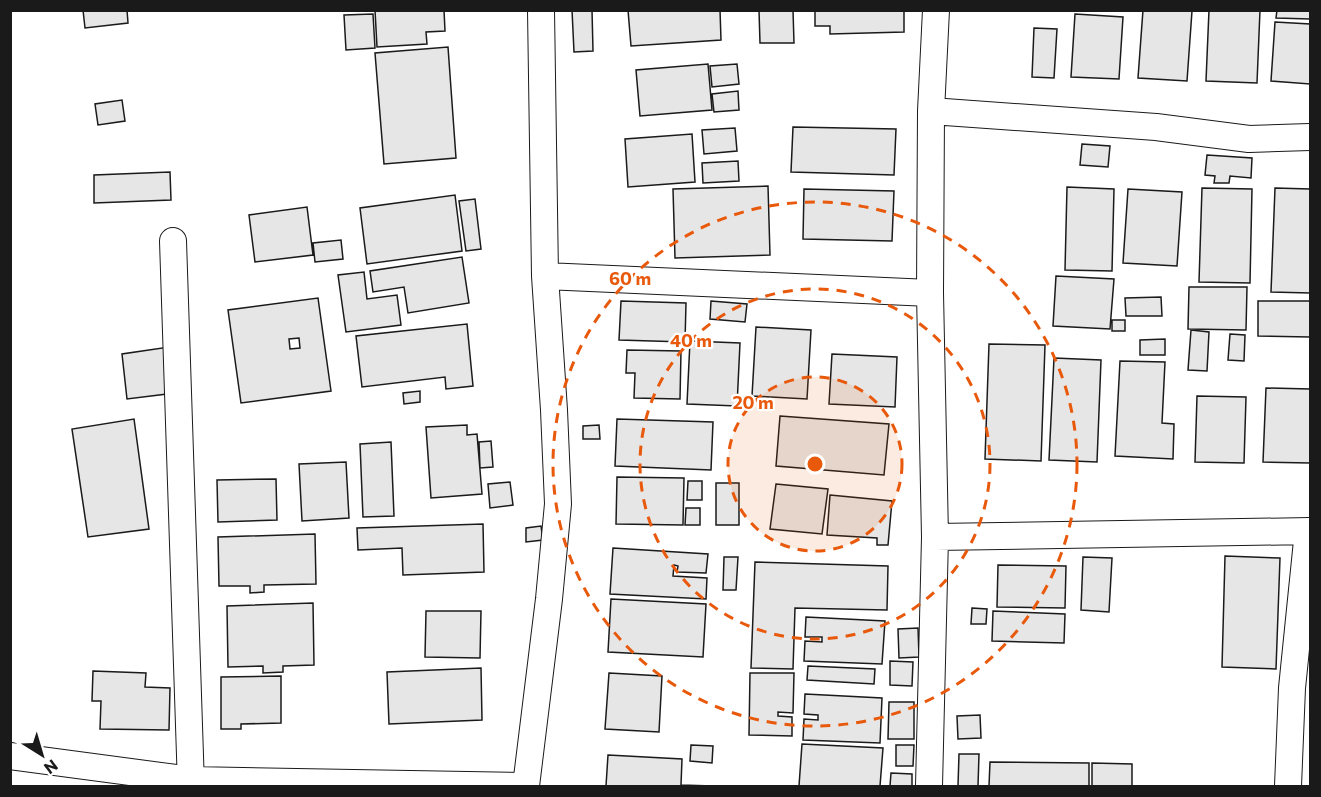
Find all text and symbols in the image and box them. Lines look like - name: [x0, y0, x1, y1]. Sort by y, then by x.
- text: 60 m: [609, 267, 651, 289]
- text: 40 m: [670, 329, 712, 351]
- text: 20 m: [732, 391, 774, 413]
- centre of rings: [805, 454, 825, 474]
- north arrow: [12, 725, 72, 785]
- text: N: [41, 756, 62, 779]

